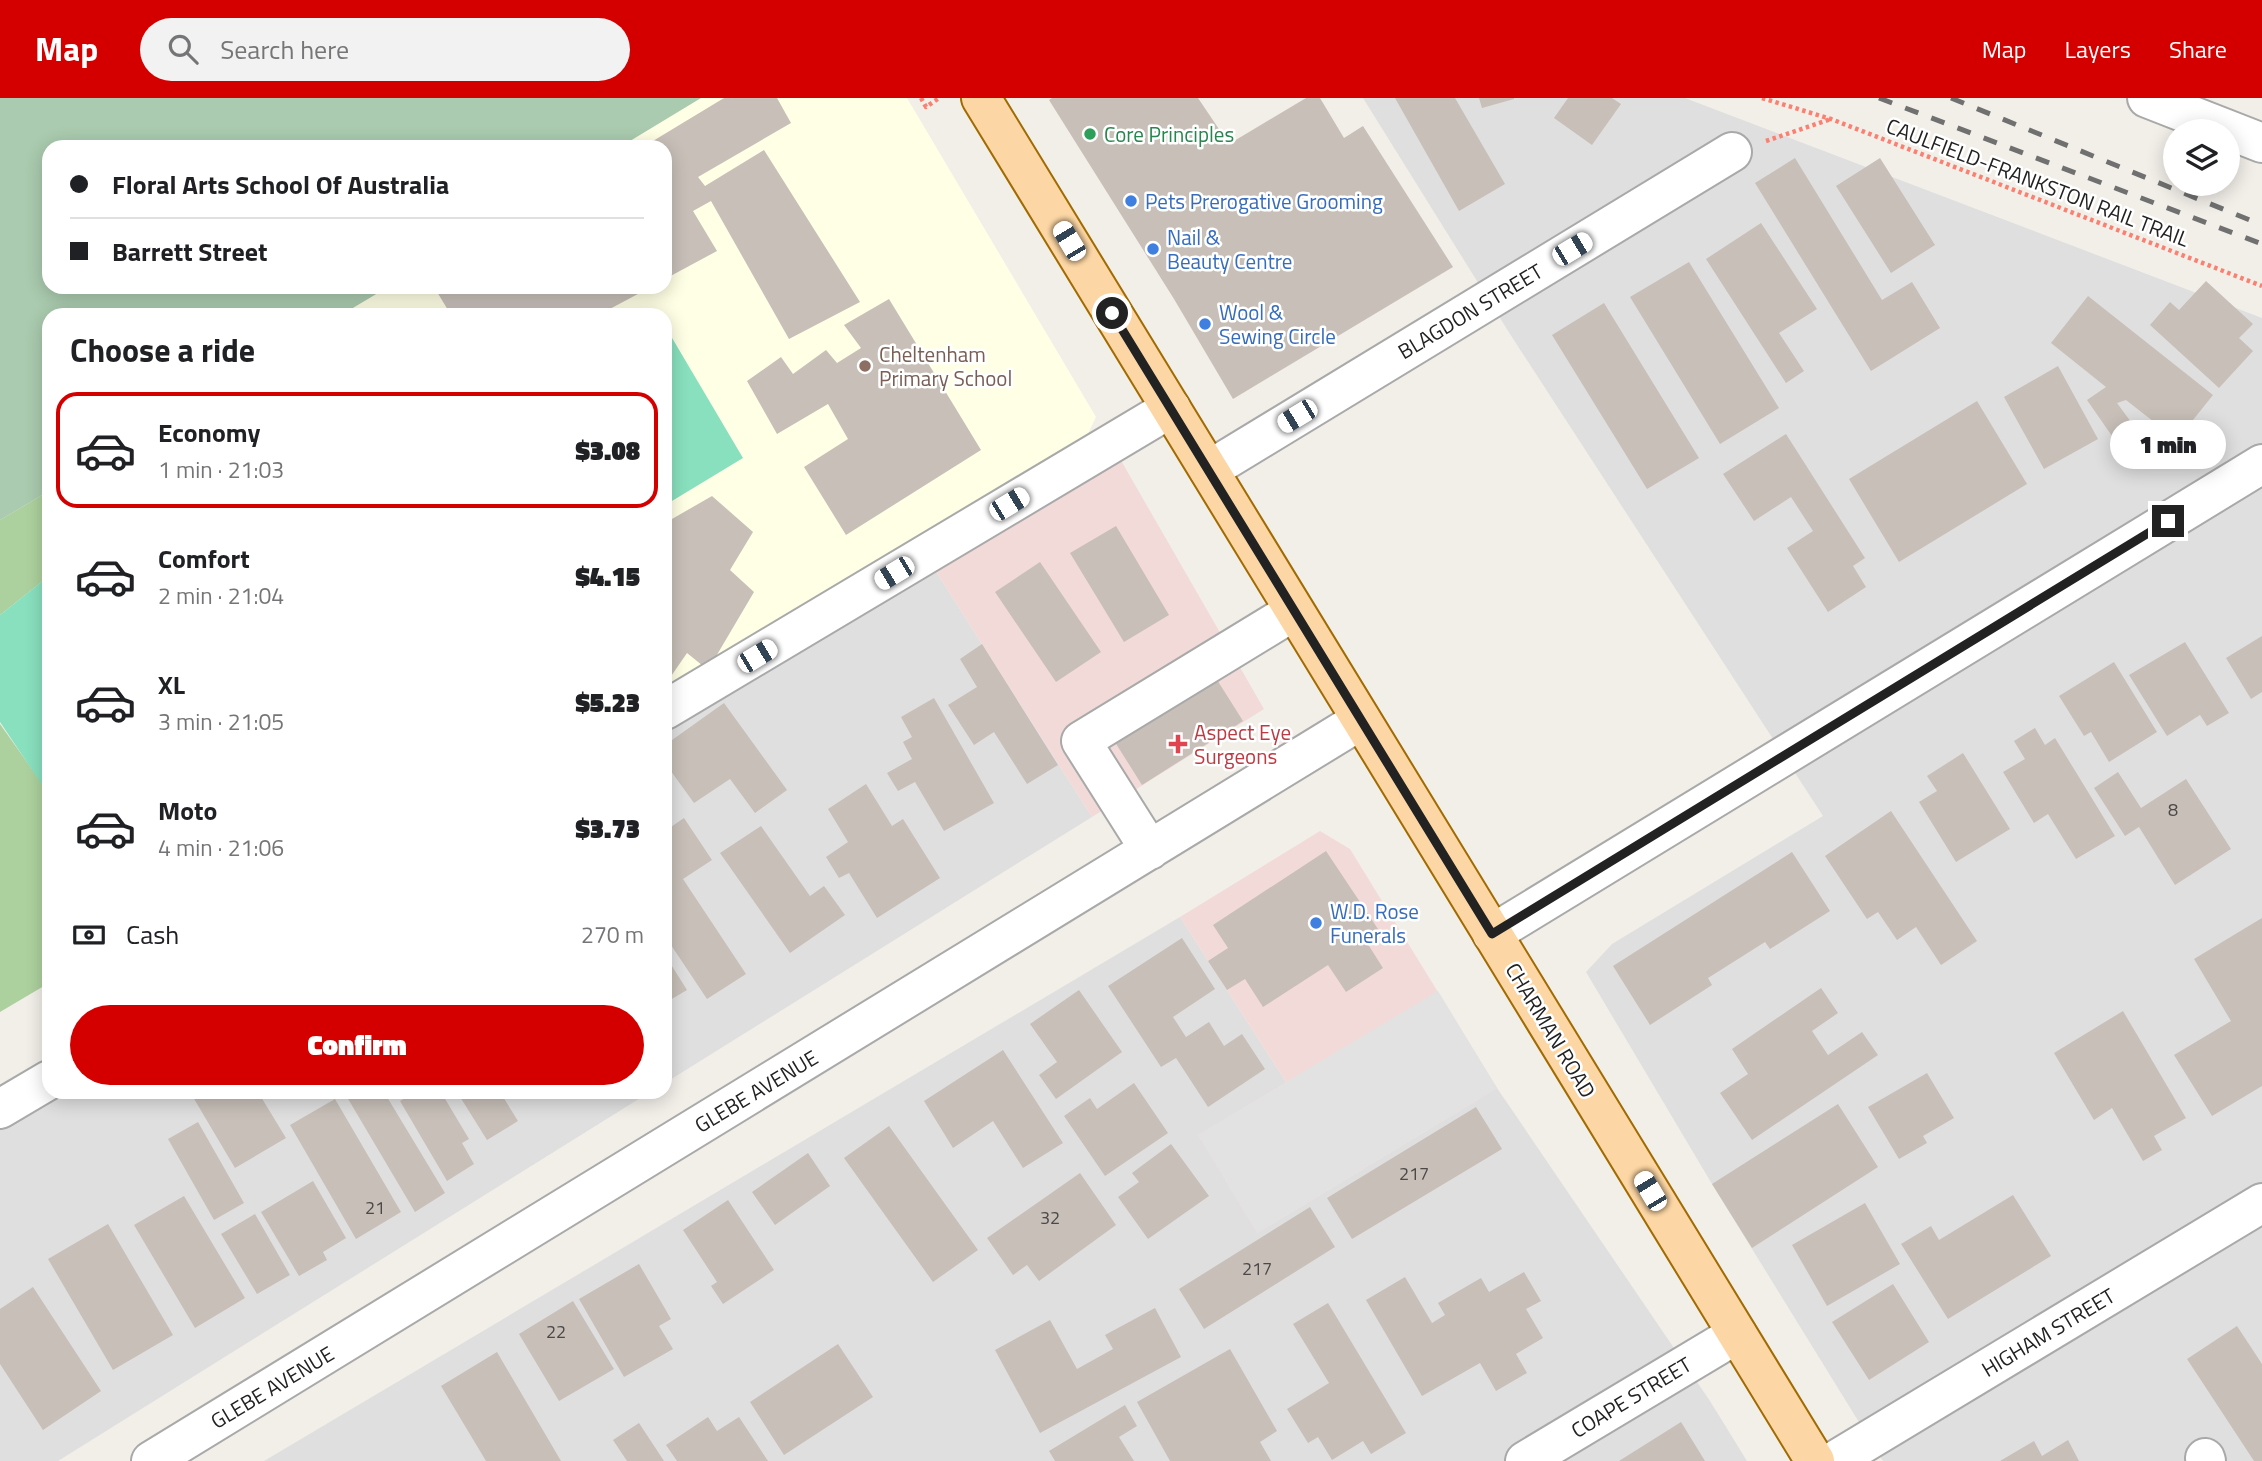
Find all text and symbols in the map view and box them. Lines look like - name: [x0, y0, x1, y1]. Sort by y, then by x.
- search box: [140, 18, 630, 81]
- text: Map: [35, 24, 98, 74]
- icon: search: [164, 30, 202, 68]
- text: Search here: [220, 30, 349, 69]
- text: Map: [1982, 31, 2027, 67]
- text: Layers: [2065, 31, 2131, 67]
- text: Share: [2169, 31, 2227, 67]
- street label: CAULFIELD-FRANKSTON RAIL TRAIL: [1882, 109, 2194, 255]
- place label: Core Principles: [1104, 118, 1234, 150]
- map controls: [2163, 119, 2240, 196]
- button: layers: [2163, 119, 2240, 196]
- marker: Core Principles: [1082, 126, 1098, 142]
- text: Floral Arts School Of Australia: [112, 165, 449, 204]
- place label: Pets Prerogative Grooming: [1145, 185, 1383, 217]
- marker: Pets Prerogative Grooming: [1123, 193, 1139, 209]
- car: [1050, 218, 1089, 264]
- place label: Nail & Beauty Centre: [1167, 221, 1292, 277]
- car: [1549, 229, 1596, 269]
- text: Barrett Street: [112, 232, 268, 271]
- marker: Nail & Beauty Centre: [1145, 241, 1161, 257]
- street label: BLAGDON STREET: [1391, 255, 1549, 367]
- place label: Wool & Sewing Circle: [1219, 296, 1336, 352]
- route start: [1096, 297, 1128, 329]
- marker: Wool & Sewing Circle: [1197, 316, 1213, 332]
- text: Choose a ride: [70, 326, 255, 374]
- place label: Cheltenham Primary School: [879, 338, 1012, 394]
- marker: Cheltenham Primary School: [857, 358, 873, 374]
- car: [1274, 396, 1321, 436]
- text: Economy: [158, 413, 260, 452]
- icon: car: [74, 419, 137, 482]
- callout: 1 min: [2110, 420, 2226, 468]
- text: 1 min: [2139, 427, 2197, 462]
- text: $3.08: [575, 431, 640, 470]
- text: 1 min · 21:03: [158, 452, 284, 487]
- car: [986, 484, 1033, 524]
- route end: [2152, 505, 2184, 537]
- text: Comfort: [158, 539, 250, 578]
- icon: car: [74, 545, 137, 608]
- car: [871, 553, 918, 593]
- text: $4.15: [575, 557, 640, 596]
- text: 2 min · 21:04: [158, 578, 284, 613]
- car: [734, 636, 781, 676]
- text: XL: [158, 665, 185, 704]
- icon: car: [74, 671, 137, 734]
- text: $5.23: [575, 683, 640, 722]
- text: 3 min · 21:05: [158, 704, 284, 739]
- place label: Aspect Eye Surgeons: [1194, 716, 1291, 772]
- marker: Aspect Eye Surgeons: [1168, 734, 1188, 754]
- text: Moto: [158, 791, 217, 830]
- house number: 8: [2168, 796, 2178, 823]
- icon: car: [74, 797, 137, 860]
- text: $3.73: [575, 809, 640, 848]
- text: 4 min · 21:06: [158, 830, 284, 865]
- place label: W.D. Rose Funerals: [1330, 895, 1419, 951]
- text: Cash: [126, 915, 179, 954]
- marker: W.D. Rose Funerals: [1308, 915, 1324, 931]
- icon: cash: [70, 916, 108, 954]
- text: 270 m: [581, 917, 644, 952]
- street label: CHARMAN ROAD: [1498, 956, 1604, 1104]
- button: Confirm: [70, 1005, 644, 1085]
- street label: GLEBE AVENUE: [688, 1042, 824, 1140]
- house number: 217: [1399, 1160, 1429, 1187]
- car: [1631, 1168, 1670, 1214]
- house number: 21: [365, 1194, 385, 1221]
- house number: 32: [1040, 1204, 1060, 1231]
- house number: 217: [1242, 1255, 1272, 1282]
- street label: HIGHAM STREET: [1975, 1279, 2121, 1385]
- house number: 22: [546, 1318, 566, 1345]
- street label: GLEBE AVENUE: [204, 1338, 340, 1436]
- street label: COAPE STREET: [1565, 1348, 1697, 1446]

